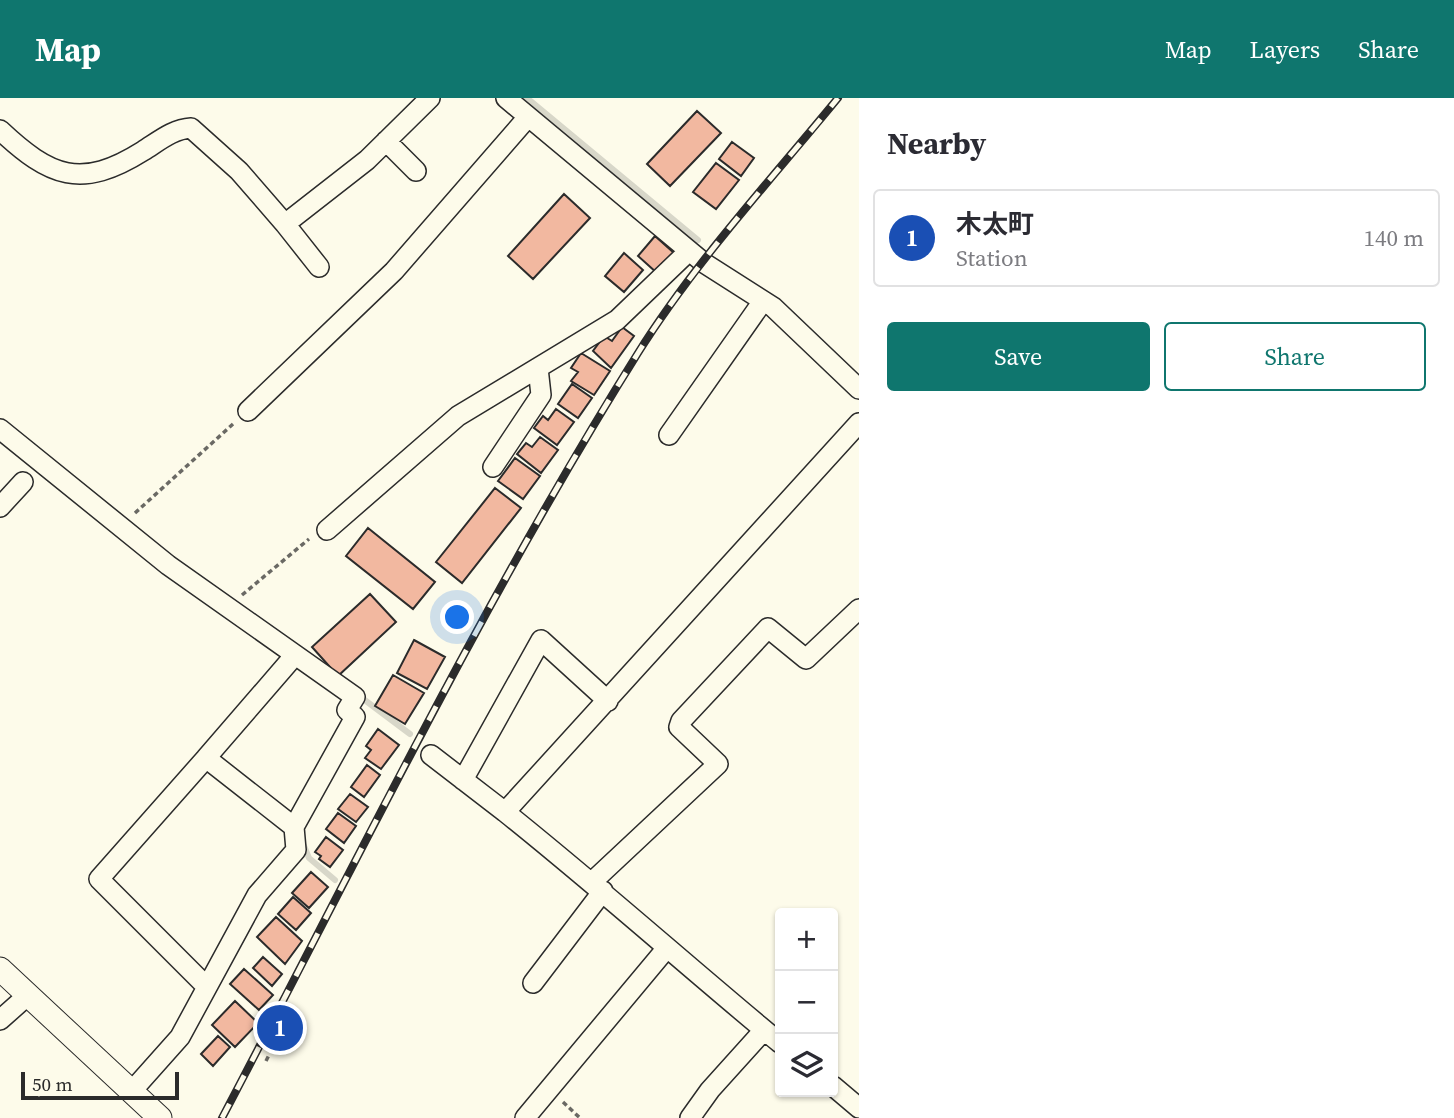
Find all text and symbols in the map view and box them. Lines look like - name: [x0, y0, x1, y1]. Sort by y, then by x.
- text: Map: [35, 27, 101, 72]
- text: Map: [1165, 33, 1212, 66]
- text: Layers: [1250, 33, 1320, 66]
- text: Share: [1358, 33, 1419, 66]
- text: Nearby: [887, 123, 986, 164]
- text: 木太町: [956, 206, 1034, 242]
- text: 1: [906, 222, 918, 254]
- text: 140 m: [1363, 222, 1424, 254]
- text: Station: [956, 242, 1028, 274]
- button: Save: [887, 322, 1150, 391]
- button: Share: [1164, 322, 1426, 391]
- your location: [440, 600, 474, 634]
- map controls: [775, 908, 838, 1097]
- button: +: [775, 908, 838, 971]
- button: −: [775, 971, 838, 1034]
- pin: 1: [257, 1002, 303, 1054]
- button: layers: [775, 1034, 838, 1097]
- scale bar: [21, 1069, 178, 1101]
- text: 50 m: [32, 1071, 73, 1097]

